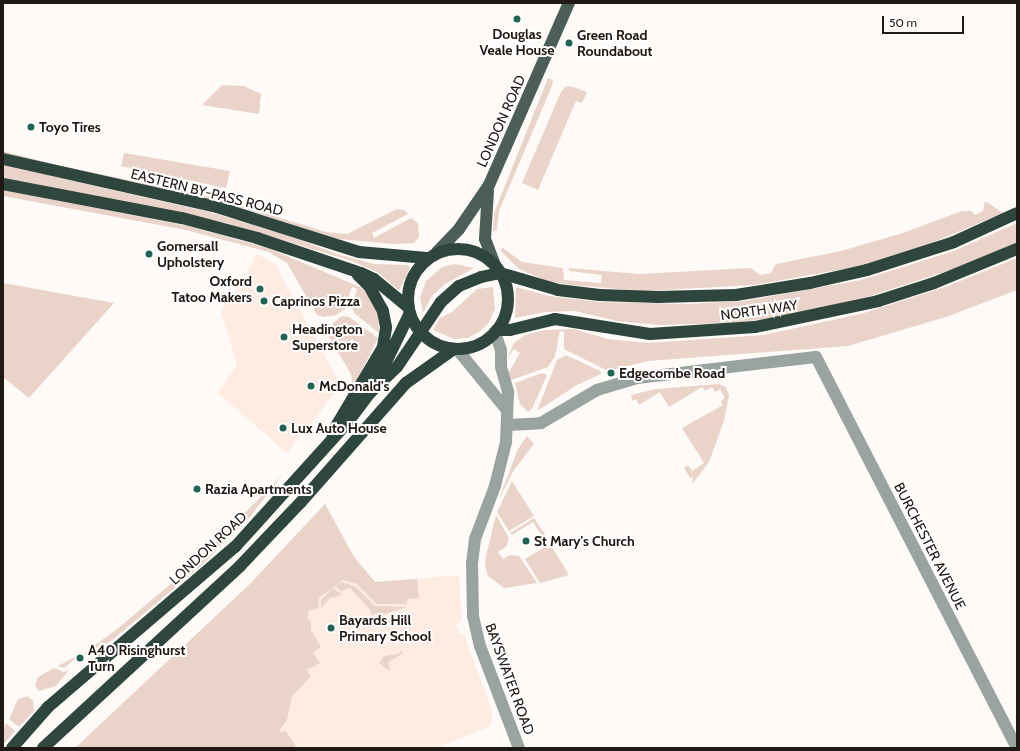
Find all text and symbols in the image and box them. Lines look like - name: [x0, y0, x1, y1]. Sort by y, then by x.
- scale bar: [884, 8, 966, 34]
- marker: Douglas Veale House: [512, 14, 522, 24]
- text: 50 m: [889, 15, 917, 30]
- place label: Douglas Veale House: [480, 26, 554, 58]
- place label: Green Road Roundabout: [577, 27, 652, 60]
- marker: Green Road Roundabout: [564, 38, 574, 48]
- street label: LONDON ROAD: [473, 72, 529, 170]
- place label: Toyo Tires: [39, 119, 101, 135]
- marker: Toyo Tires: [26, 122, 36, 132]
- street label: EASTERN BY-PASS ROAD: [129, 165, 285, 219]
- place label: Gomersall Upholstery: [157, 238, 224, 270]
- marker: Gomersall Upholstery: [144, 249, 154, 259]
- place label: Oxford Tatoo Makers: [171, 273, 252, 306]
- marker: Oxford Tatoo Makers: [255, 284, 265, 294]
- place label: Caprinos Pizza: [272, 293, 360, 309]
- marker: Caprinos Pizza: [259, 296, 269, 306]
- street label: NORTH WAY: [719, 296, 799, 324]
- place label: Headington Superstore: [292, 321, 363, 354]
- marker: Headington Superstore: [279, 332, 289, 342]
- place label: Edgecombe Road: [619, 365, 725, 381]
- marker: Edgecombe Road: [606, 368, 616, 378]
- place label: McDonald's: [319, 378, 389, 394]
- marker: McDonald's: [306, 381, 316, 391]
- place label: Lux Auto House: [291, 420, 387, 436]
- marker: Lux Auto House: [278, 423, 288, 433]
- street label: BURCHESTER AVENUE: [891, 480, 969, 612]
- place label: Razia Apartments: [205, 481, 312, 497]
- marker: Razia Apartments: [192, 484, 202, 494]
- street label: LONDON ROAD: [166, 508, 250, 588]
- place label: St Mary's Church: [534, 533, 635, 549]
- marker: St Mary's Church: [521, 536, 531, 546]
- place label: Bayards Hill Primary School: [339, 612, 431, 644]
- street label: BAYSWATER ROAD: [482, 621, 538, 737]
- marker: Bayards Hill Primary School: [326, 623, 336, 633]
- place label: A40 Risinghurst Turn: [88, 642, 185, 674]
- marker: A40 Risinghurst Turn: [75, 653, 85, 663]

